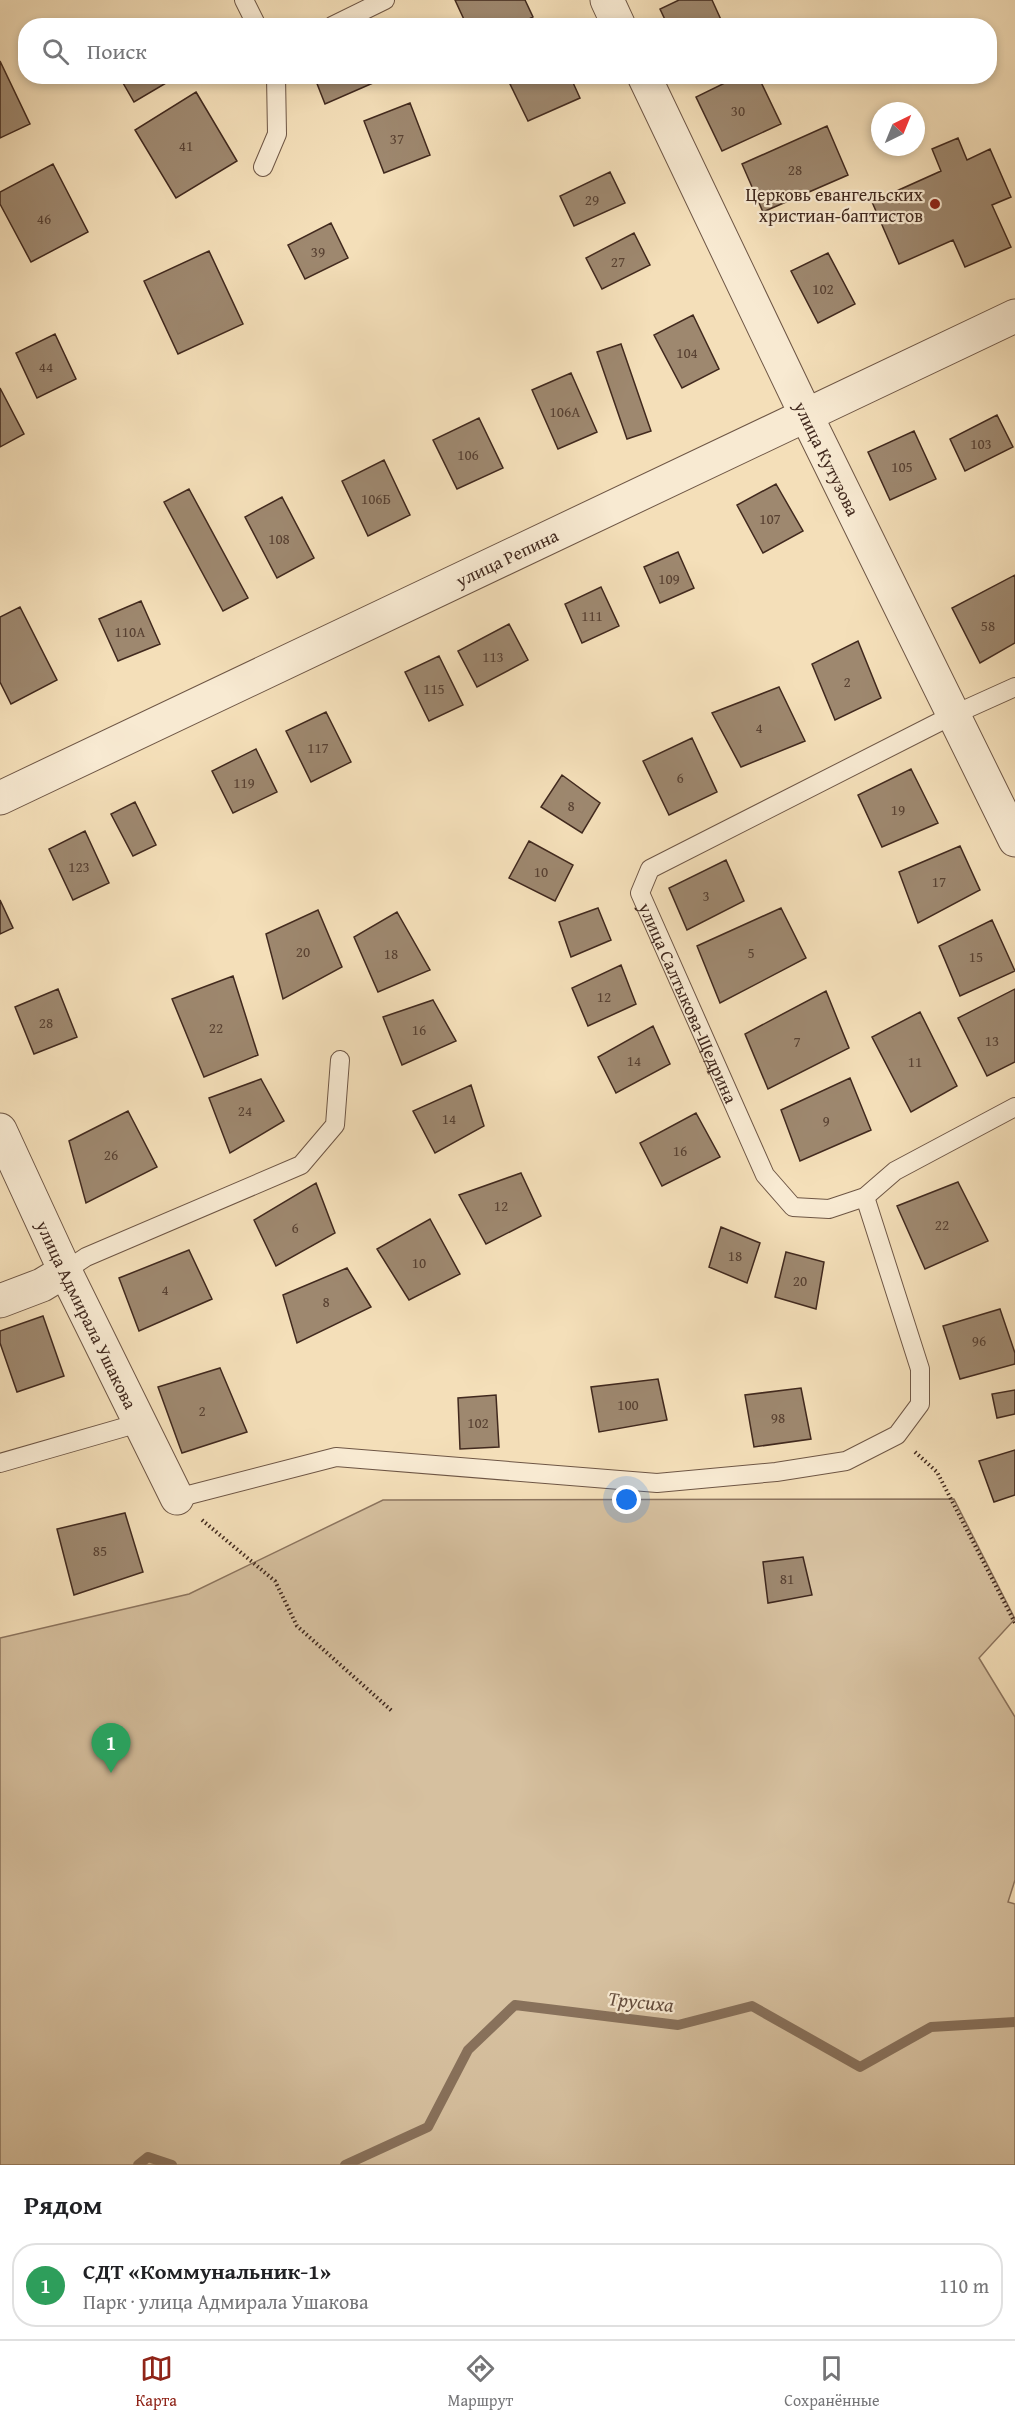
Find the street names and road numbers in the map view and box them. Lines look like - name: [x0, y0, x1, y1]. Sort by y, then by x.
- street label: улица Кутузова: [787, 395, 867, 521]
- street label: улица Репина: [450, 521, 563, 594]
- street label: улица Салтыкова-Щедрина: [632, 897, 745, 1108]
- street label: улица Адмирала Ушакова: [29, 1215, 145, 1414]

